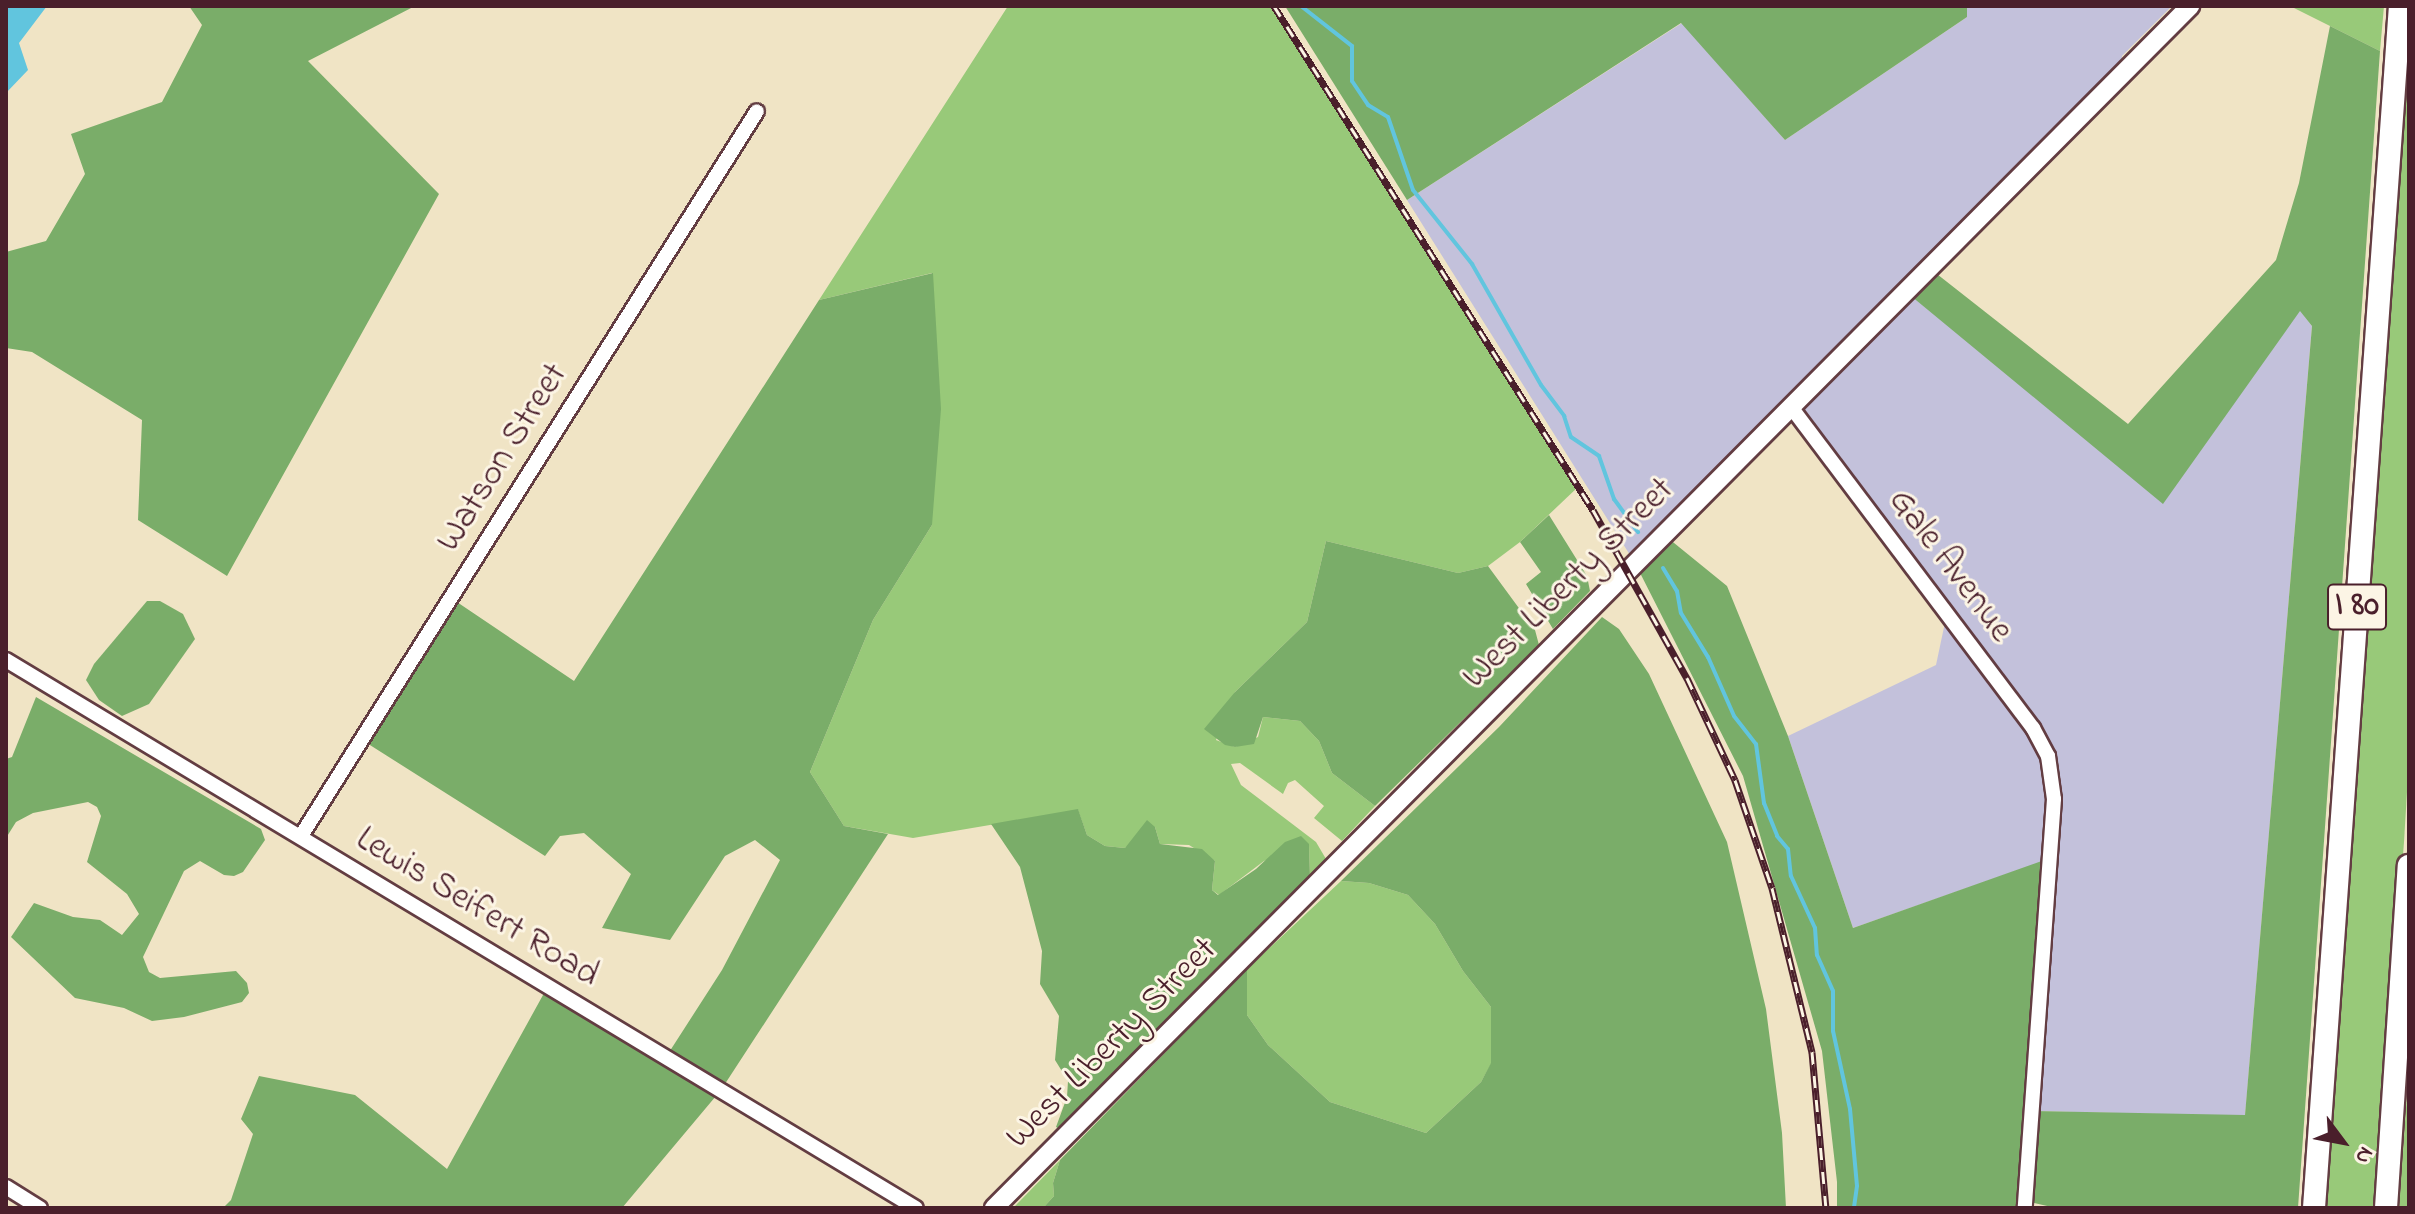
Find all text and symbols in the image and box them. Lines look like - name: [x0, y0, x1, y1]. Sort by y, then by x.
- street label: Watson Street: [428, 356, 578, 560]
- street label: West Liberty Street: [1454, 469, 1684, 699]
- street label: Gale Avenue: [1878, 481, 2022, 651]
- road number: I 80: [2327, 577, 2387, 637]
- street label: Lewis Seifert Road: [348, 818, 606, 998]
- street label: West Liberty Street: [997, 929, 1227, 1159]
- north arrow: [2303, 1102, 2383, 1182]
- text: N: [2346, 1140, 2381, 1169]

